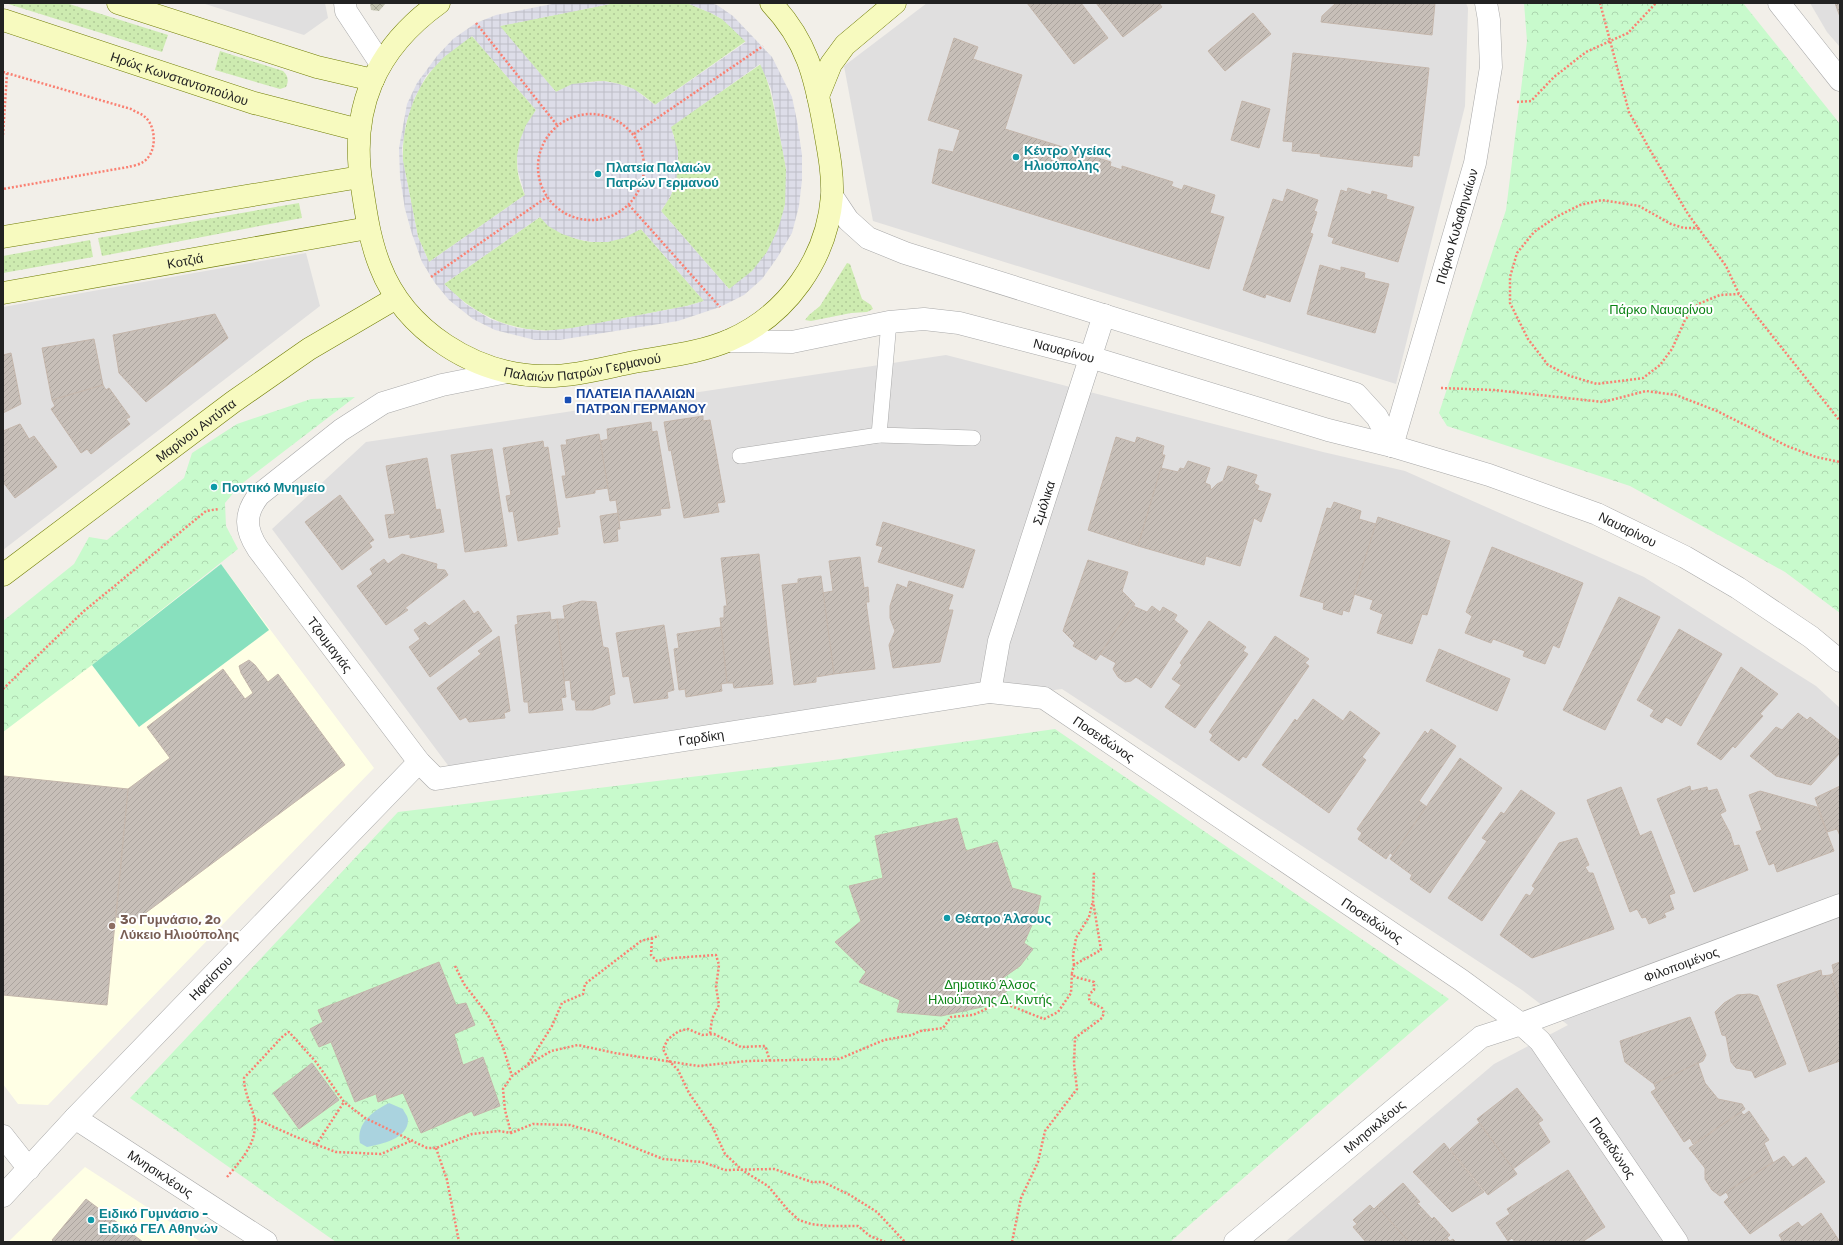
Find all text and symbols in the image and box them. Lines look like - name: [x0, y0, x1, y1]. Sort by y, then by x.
- street label: Ηρώς Κωνσταντοπούλου: [109, 49, 250, 108]
- place label: Κέντρο Υγείας Ηλιούπολης: [1024, 143, 1111, 173]
- marker: Κέντρο Υγείας Ηλιούπολης: [1011, 152, 1021, 162]
- place label: Πλατεία Παλαιών Πατρών Γερμανού: [606, 160, 719, 190]
- street label: Πάρκο Κυδαθηναίων: [1432, 167, 1480, 286]
- marker: Πλατεία Παλαιών Πατρών Γερμανού: [593, 169, 603, 179]
- street label: Κοτζιά: [166, 250, 205, 271]
- park label: Πάρκο Ναυαρίνου: [1609, 302, 1713, 317]
- street label: Ναυαρίνου: [1032, 335, 1097, 366]
- street label: Παλαιών Πατρών Γερμανού: [502, 350, 662, 384]
- place label: ΠΛΑΤΕΙΑ ΠΑΛΑΙΩΝ ΠΑΤΡΩΝ ΓΕΡΜΑΝΟΥ: [576, 386, 706, 416]
- street label: Μαρίνου Αντύπα: [153, 395, 239, 465]
- marker: ΠΛΑΤΕΙΑ ΠΑΛΑΙΩΝ ΠΑΤΡΩΝ ΓΕΡΜΑΝΟΥ: [563, 395, 573, 405]
- street label: Σμόλικα: [1029, 478, 1058, 527]
- place label: Ποντικό Μνημείο: [222, 480, 325, 495]
- marker: Ποντικό Μνημείο: [209, 482, 219, 492]
- street label: Ναυαρίνου: [1596, 509, 1659, 550]
- street label: Τζουμαγιάς: [304, 614, 356, 675]
- street label: Ποσειδώνος: [1070, 713, 1138, 765]
- street label: Γαρδίκη: [677, 726, 725, 748]
- street label: Ποσειδώνος: [1339, 894, 1406, 946]
- place label: Θέατρο Άλσους: [955, 911, 1051, 926]
- place label: 3ο Γυμνάσιο, 2ο Λύκειο Ηλιούπολης: [120, 912, 239, 942]
- marker: Θέατρο Άλσους: [942, 913, 952, 923]
- marker: 3ο Γυμνάσιο, 2ο Λύκειο Ηλιούπολης: [107, 921, 117, 931]
- street label: Φιλοποιμένος: [1641, 944, 1721, 985]
- street label: Ηφαίστου: [186, 953, 235, 1003]
- park label: Δημοτικό Άλσος Ηλιούπολης Δ. Κιντής: [928, 977, 1052, 1007]
- street label: Μνησικλέους: [1340, 1096, 1408, 1156]
- street label: Ποσειδώνος: [1587, 1114, 1639, 1181]
- street label: Μνησικλέους: [125, 1147, 196, 1200]
- place label: Ειδικό Γυμνάσιο - Ειδικό ΓΕΛ Αθηνών: [99, 1206, 218, 1236]
- marker: Ειδικό Γυμνάσιο - Ειδικό ΓΕΛ Αθηνών: [86, 1215, 96, 1225]

